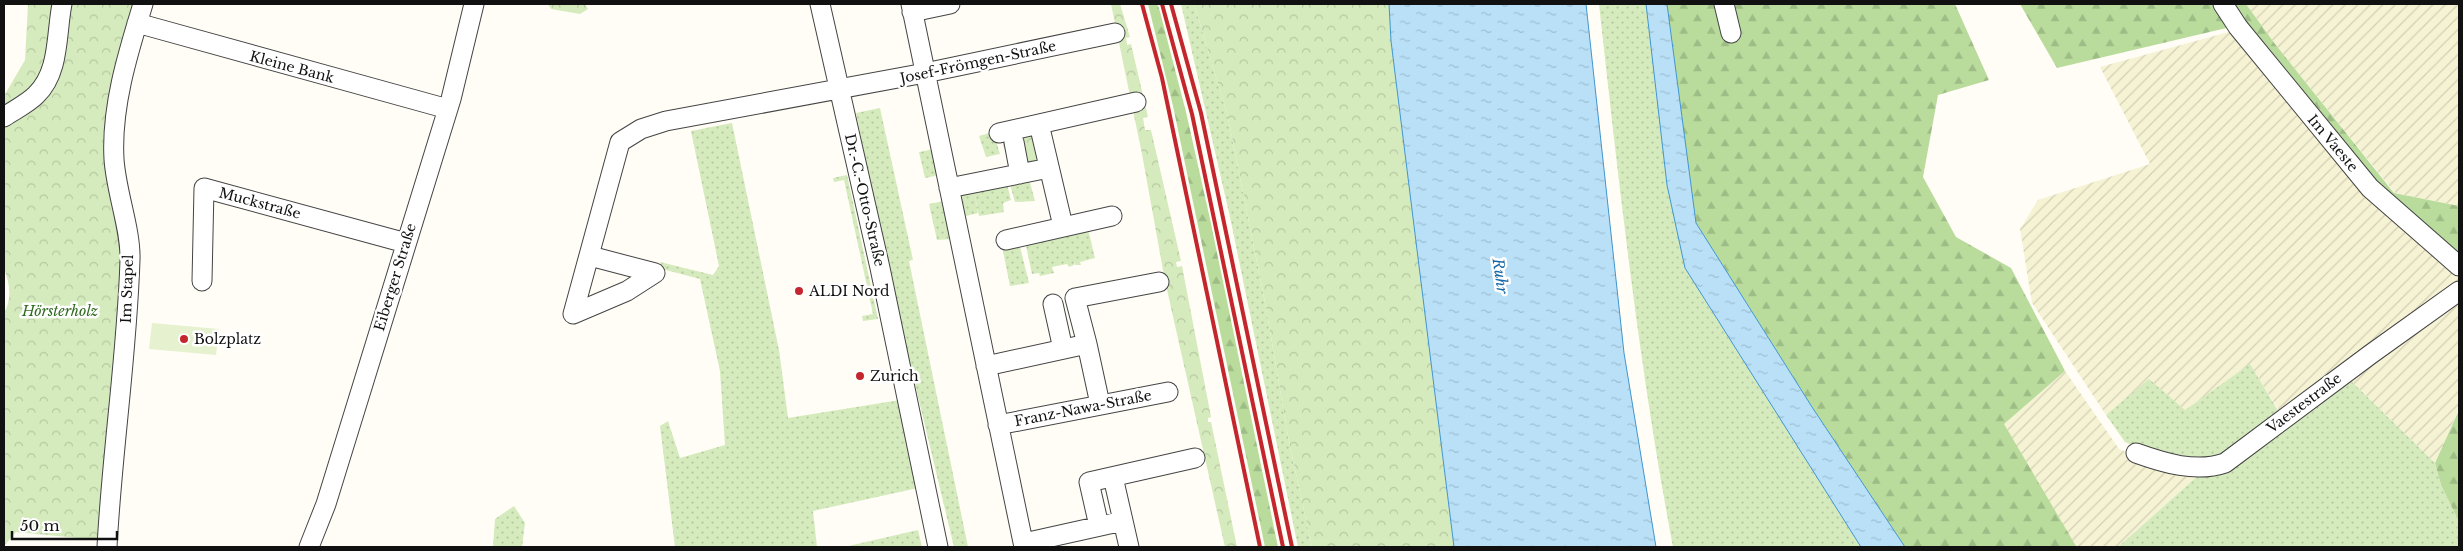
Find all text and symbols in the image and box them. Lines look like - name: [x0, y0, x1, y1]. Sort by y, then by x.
- street label: Josef-Frömgen-Straße: [896, 37, 1058, 88]
- street label: Kleine Bank: [248, 47, 337, 87]
- street label: Im Vaeste: [2304, 111, 2362, 175]
- street label: Dr.-C.-Otto-Straße: [841, 132, 889, 268]
- street label: Muckstraße: [217, 183, 303, 223]
- street label: Eiberger Straße: [370, 221, 420, 333]
- street label: Im Stapel: [117, 254, 137, 324]
- water label: Ruhr: [1488, 256, 1513, 296]
- place label: ALDI Nord: [808, 282, 890, 300]
- marker: ALDI Nord: [793, 285, 805, 297]
- park label: Hörsterholz: [21, 302, 98, 320]
- place label: Bolzplatz: [194, 330, 261, 348]
- marker: Bolzplatz: [178, 333, 190, 345]
- place label: Zurich: [870, 367, 919, 385]
- street label: Vaestestraße: [2262, 369, 2345, 437]
- marker: Zurich: [854, 370, 866, 382]
- street label: Franz-Nawa-Straße: [1013, 386, 1153, 430]
- scale bar: [12, 508, 118, 540]
- text: 50 m: [20, 516, 60, 535]

